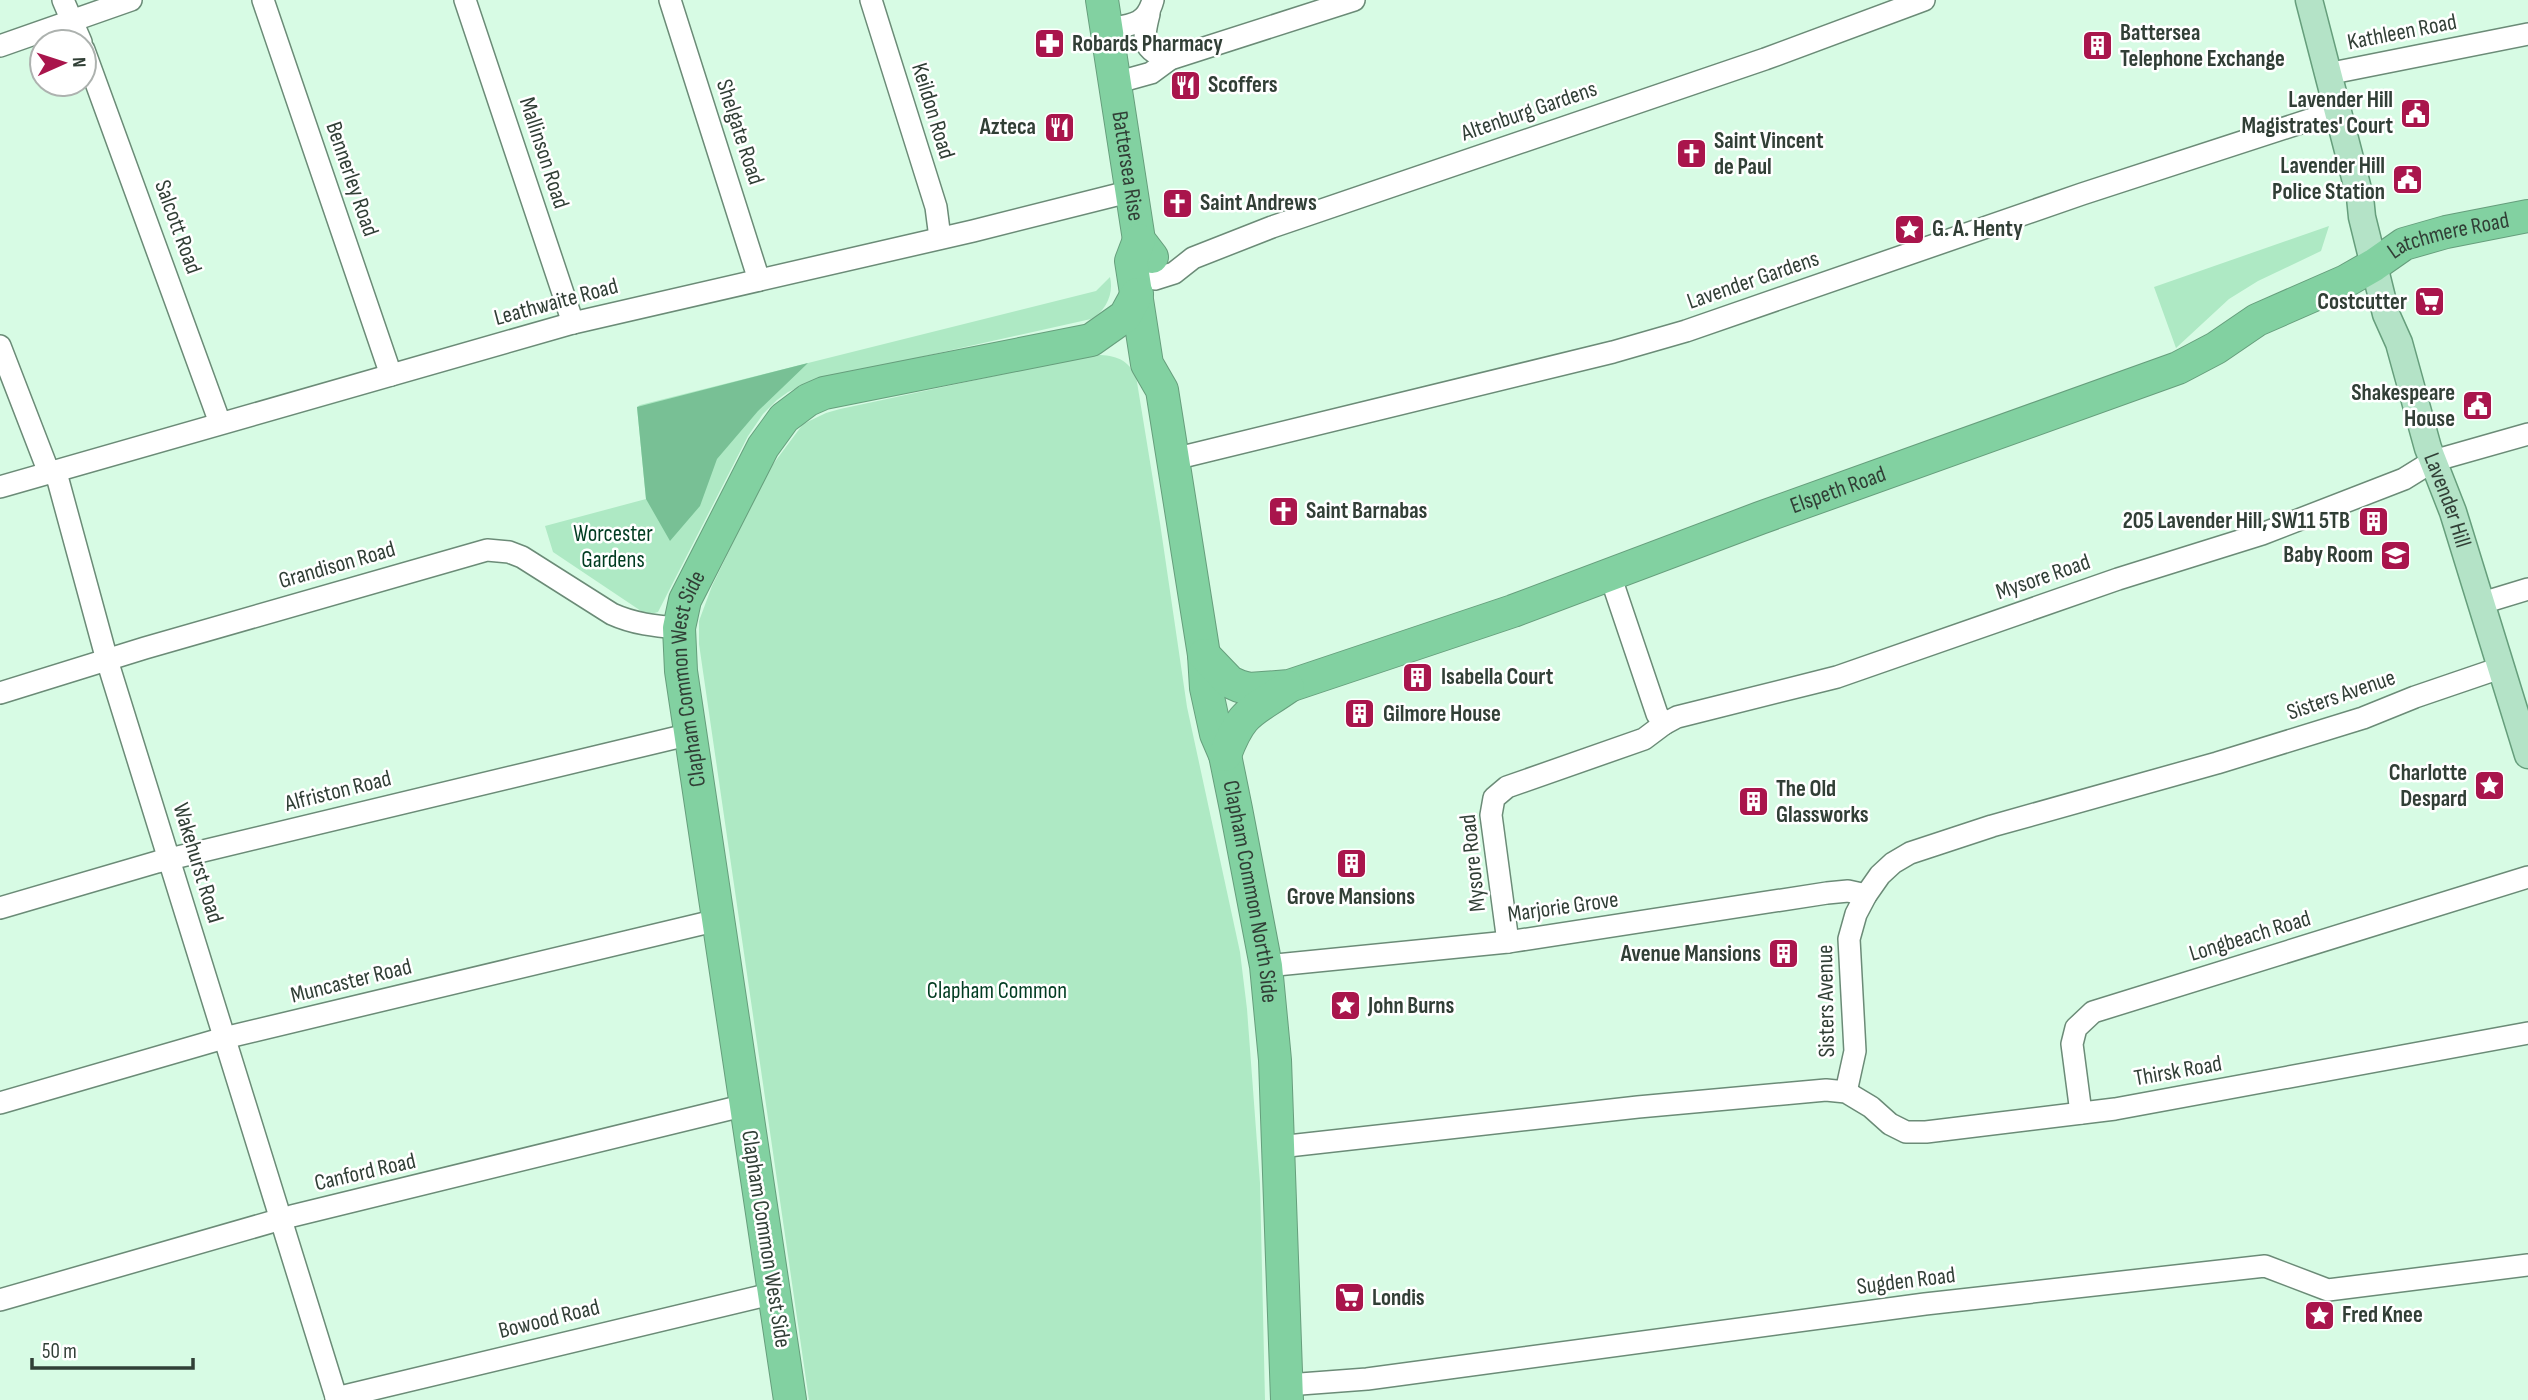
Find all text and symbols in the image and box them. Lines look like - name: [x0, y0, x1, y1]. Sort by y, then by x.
- street label: Kathleen Road: [2345, 8, 2459, 56]
- place label: Battersea Telephone Exchange: [2120, 19, 2285, 73]
- pharmacy icon: Robards Pharmacy: [1032, 27, 1066, 61]
- north arrow: [28, 28, 98, 98]
- building icon: Battersea Telephone Exchange: [2080, 29, 2114, 63]
- place label: Robards Pharmacy: [1072, 30, 1223, 58]
- text: N: [67, 57, 90, 68]
- street label: Keildon Road: [905, 60, 961, 162]
- restaurant icon: Scoffers: [1168, 68, 1202, 102]
- place label: Scoffers: [1208, 71, 1278, 99]
- street label: Altenburg Gardens: [1457, 75, 1601, 148]
- street label: Shelgate Road: [710, 76, 770, 188]
- place label: Lavender Hill Magistrates' Court: [2241, 86, 2393, 140]
- street label: Mallinson Road: [513, 94, 575, 212]
- public building icon: Lavender Hill Magistrates' Court: [2399, 96, 2433, 130]
- street label: Battersea Rise: [1105, 109, 1150, 223]
- restaurant icon: Azteca: [1042, 110, 1076, 144]
- place label: Azteca: [979, 113, 1036, 141]
- street label: Bennerley Road: [319, 118, 385, 240]
- place label: Saint Vincent de Paul: [1714, 127, 1824, 181]
- church icon: Saint Vincent de Paul: [1674, 137, 1708, 171]
- place label: Lavender Hill Police Station: [2272, 152, 2385, 206]
- public building icon: Lavender Hill Police Station: [2391, 162, 2425, 196]
- street label: Salcott Road: [148, 176, 208, 278]
- church icon: Saint Andrews: [1160, 186, 1194, 220]
- place label: Saint Andrews: [1200, 189, 1317, 217]
- street label: Latchmere Road: [2382, 206, 2511, 265]
- place icon: G. A. Henty: [1892, 212, 1926, 246]
- place label: G. A. Henty: [1932, 215, 2023, 243]
- street label: Lavender Gardens: [1683, 244, 1823, 316]
- street label: Leathwaite Road: [491, 272, 621, 332]
- supermarket icon: Costcutter: [2413, 285, 2447, 319]
- place label: Costcutter: [2317, 288, 2407, 316]
- place label: Shakespeare House: [2351, 379, 2455, 433]
- public building icon: Shakespeare House: [2461, 389, 2495, 423]
- street label: Lavender Hill: [2417, 449, 2477, 551]
- street label: Elspeth Road: [1786, 460, 1890, 520]
- church icon: Saint Barnabas: [1266, 494, 1300, 528]
- place label: Saint Barnabas: [1306, 497, 1428, 525]
- building icon: 205 Lavender Hill, SW11 5TB: [2356, 504, 2390, 538]
- place label: 205 Lavender Hill, SW11 5TB: [2123, 507, 2350, 535]
- park label: Worcester Gardens: [573, 520, 653, 574]
- street label: Grandison Road: [275, 535, 399, 595]
- school or university icon: Baby Room: [2379, 538, 2413, 572]
- place label: Baby Room: [2283, 541, 2373, 569]
- street label: Mysore Road: [1992, 548, 2094, 606]
- street label: Clapham Common West Side: [665, 566, 712, 789]
- building icon: Isabella Court: [1401, 660, 1435, 694]
- place label: Isabella Court: [1441, 663, 1554, 691]
- street label: Sisters Avenue: [2283, 663, 2399, 727]
- building icon: Gilmore House: [1343, 697, 1377, 731]
- place label: Gilmore House: [1383, 700, 1501, 728]
- place label: Charlotte Despard: [2389, 759, 2467, 813]
- street label: Alfriston Road: [281, 764, 394, 818]
- place icon: Charlotte Despard: [2473, 769, 2507, 803]
- place label: The Old Glassworks: [1776, 775, 1869, 829]
- street label: Clapham Common North Side: [1216, 778, 1283, 1004]
- building icon: The Old Glassworks: [1736, 785, 1770, 819]
- street label: Wakehurst Road: [167, 800, 229, 926]
- street label: Mysore Road: [1454, 813, 1492, 913]
- building icon: Grove Mansions: [1334, 846, 1368, 880]
- place label: Grove Mansions: [1287, 883, 1415, 911]
- street label: Marjorie Grove: [1506, 885, 1620, 929]
- street label: Longbeach Road: [2186, 904, 2314, 968]
- building icon: Avenue Mansions: [1767, 937, 1801, 971]
- place label: Avenue Mansions: [1620, 940, 1761, 968]
- street label: Sisters Avenue: [1811, 944, 1841, 1058]
- street label: Muncaster Road: [288, 952, 414, 1010]
- park label: Clapham Common: [927, 977, 1067, 1005]
- place icon: John Burns: [1328, 989, 1362, 1023]
- place label: John Burns: [1367, 992, 1455, 1020]
- street label: Thirsk Road: [2132, 1050, 2224, 1092]
- street label: Clapham Common West Side: [735, 1128, 797, 1350]
- street label: Canford Road: [312, 1147, 418, 1197]
- street label: Sugden Road: [1855, 1261, 1957, 1301]
- supermarket icon: Londis: [1332, 1281, 1366, 1315]
- place label: Londis: [1372, 1284, 1425, 1312]
- street label: Bowood Road: [496, 1293, 602, 1345]
- place icon: Fred Knee: [2302, 1298, 2336, 1332]
- place label: Fred Knee: [2342, 1301, 2423, 1329]
- scale bar: [32, 1326, 192, 1370]
- text: 50 m: [42, 1339, 77, 1364]

